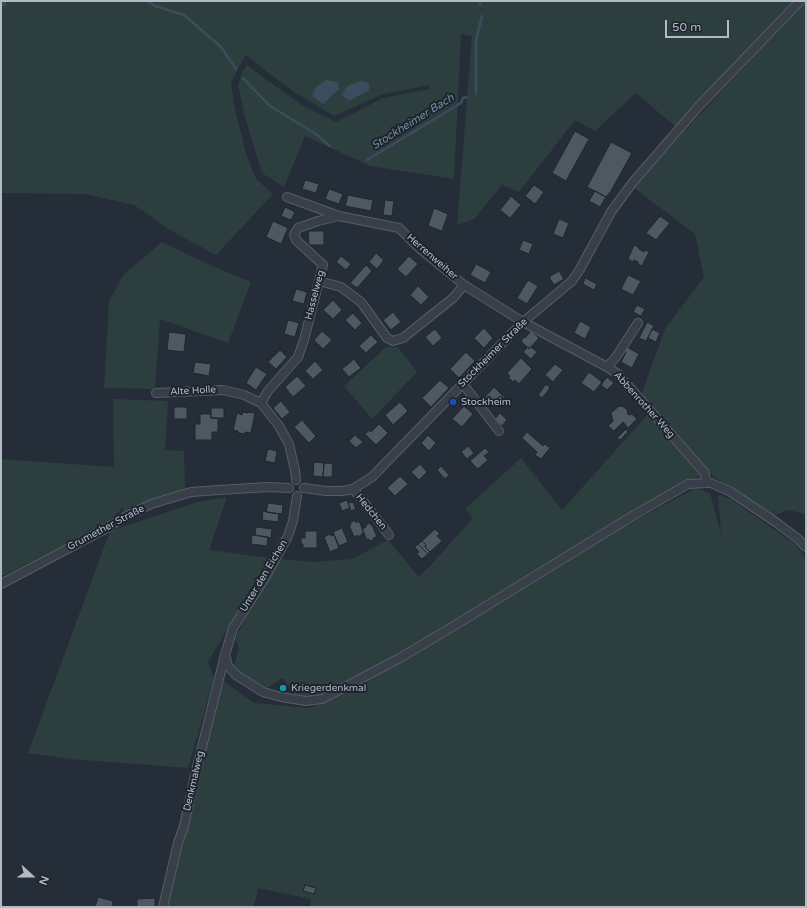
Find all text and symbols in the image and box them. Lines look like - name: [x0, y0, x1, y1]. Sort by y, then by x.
- scale bar: [667, 12, 731, 38]
- text: 50 m: [672, 20, 701, 34]
- water label: Stockheimer Bach: [369, 91, 457, 153]
- street label: Herrenweiher: [404, 232, 460, 282]
- street label: Hasselweg: [303, 269, 327, 321]
- street label: Stockheimer Straße: [456, 316, 530, 390]
- street label: Abbenrother Weg: [611, 369, 677, 441]
- street label: Alte Holle: [170, 384, 216, 398]
- place label: Stockheim: [461, 396, 511, 408]
- marker: Stockheim: [448, 397, 458, 407]
- street label: Hedchen: [353, 492, 389, 532]
- street label: Grumether Straße: [66, 503, 146, 553]
- street label: Unter den Eichen: [238, 538, 290, 614]
- place label: Kriegerdenkmal: [291, 682, 366, 694]
- marker: Kriegerdenkmal: [278, 683, 288, 693]
- street label: Denkmalweg: [181, 750, 207, 812]
- north arrow: [12, 856, 52, 896]
- text: N: [36, 874, 51, 887]

